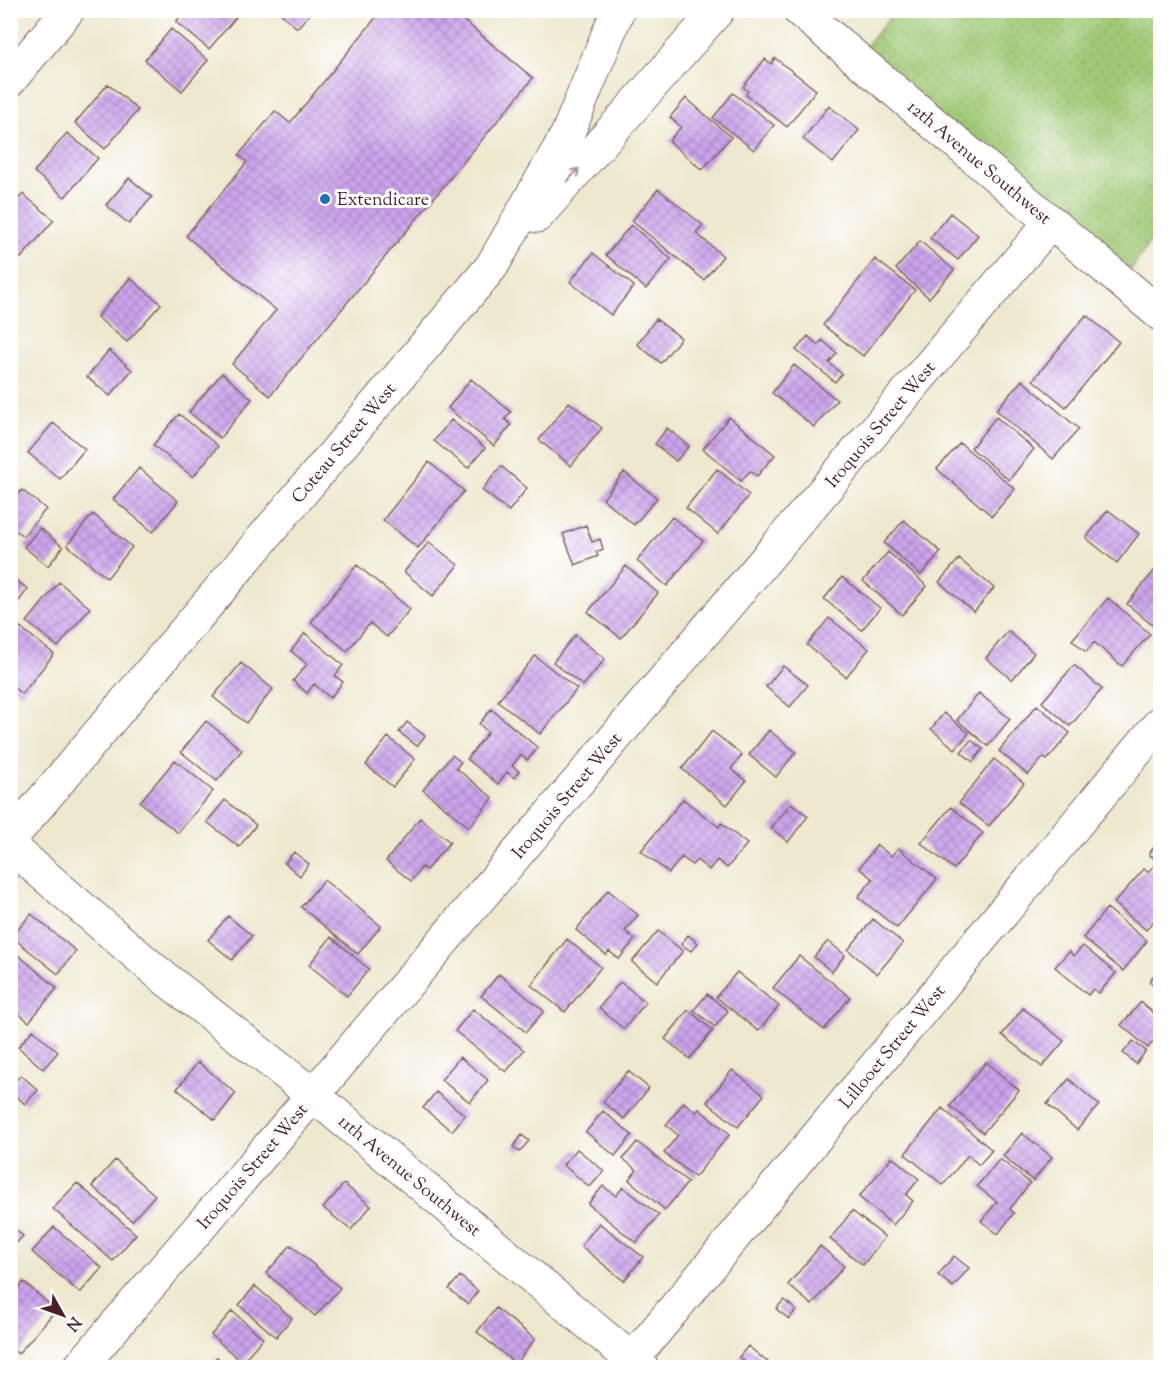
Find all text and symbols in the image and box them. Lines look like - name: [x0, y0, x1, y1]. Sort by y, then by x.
- street label: 12th Avenue Southwest: [901, 95, 1056, 232]
- one-way arrow: [566, 168, 580, 183]
- place label: Extendicare: [337, 188, 429, 214]
- marker: Extendicare: [318, 192, 332, 206]
- street label: Iroquois Street West: [820, 356, 943, 495]
- street label: Coteau Street West: [286, 378, 403, 510]
- street label: Iroquois Street West: [507, 728, 629, 866]
- street label: Lillooet Street West: [834, 980, 953, 1115]
- street label: Iroquois Street West: [192, 1099, 315, 1236]
- street label: 11th Avenue Southwest: [331, 1110, 486, 1244]
- north arrow: [33, 1285, 93, 1345]
- text: N: [60, 1311, 85, 1335]

